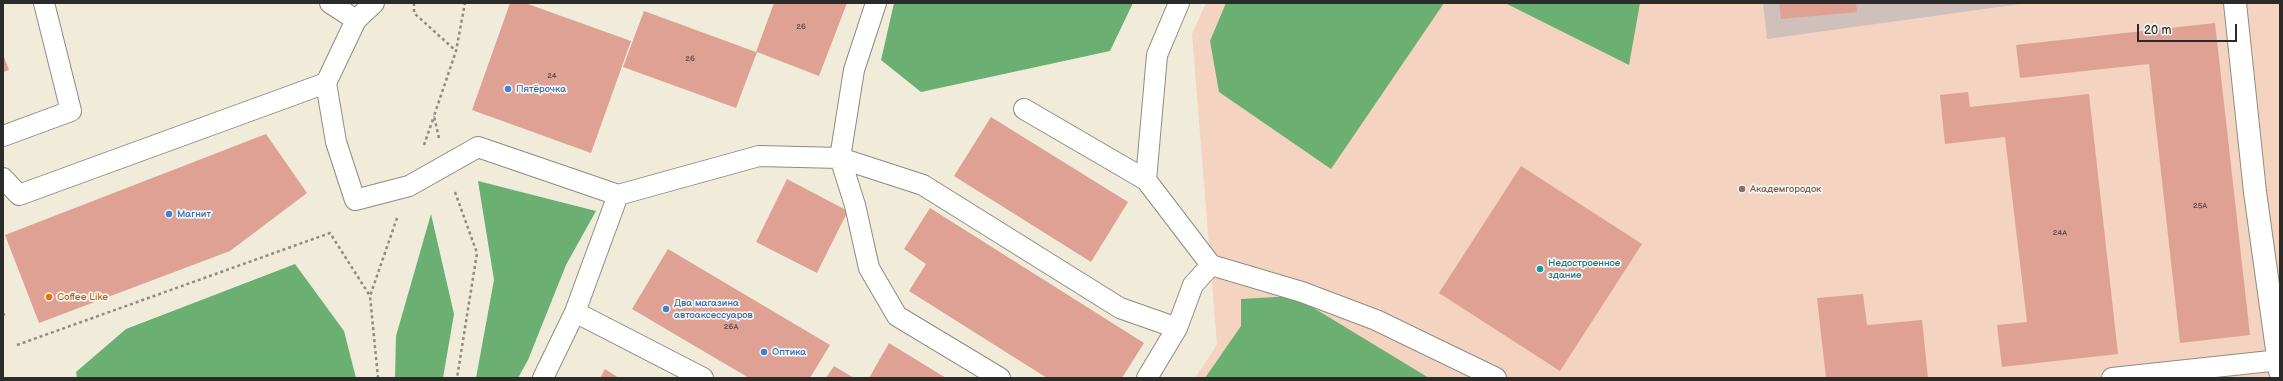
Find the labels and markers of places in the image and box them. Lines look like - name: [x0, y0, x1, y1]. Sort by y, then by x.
- place label: Пятёрочка: [516, 83, 566, 95]
- marker: Пятёрочка: [503, 84, 513, 94]
- place label: Академгородок: [1750, 183, 1821, 195]
- marker: Академгородок: [1737, 184, 1747, 194]
- place label: Магнит: [177, 208, 211, 220]
- marker: Магнит: [164, 209, 174, 219]
- place label: Недостроенное здание: [1548, 257, 1620, 280]
- marker: Недостроенное здание: [1535, 264, 1545, 274]
- place label: Coffee Like: [57, 291, 108, 303]
- marker: Coffee Like: [44, 292, 54, 302]
- place label: Два магазина автоаксессуаров: [674, 297, 753, 320]
- marker: Два магазина автоаксессуаров: [661, 304, 671, 314]
- place label: Оптика: [772, 346, 806, 358]
- marker: Оптика: [759, 347, 769, 357]

